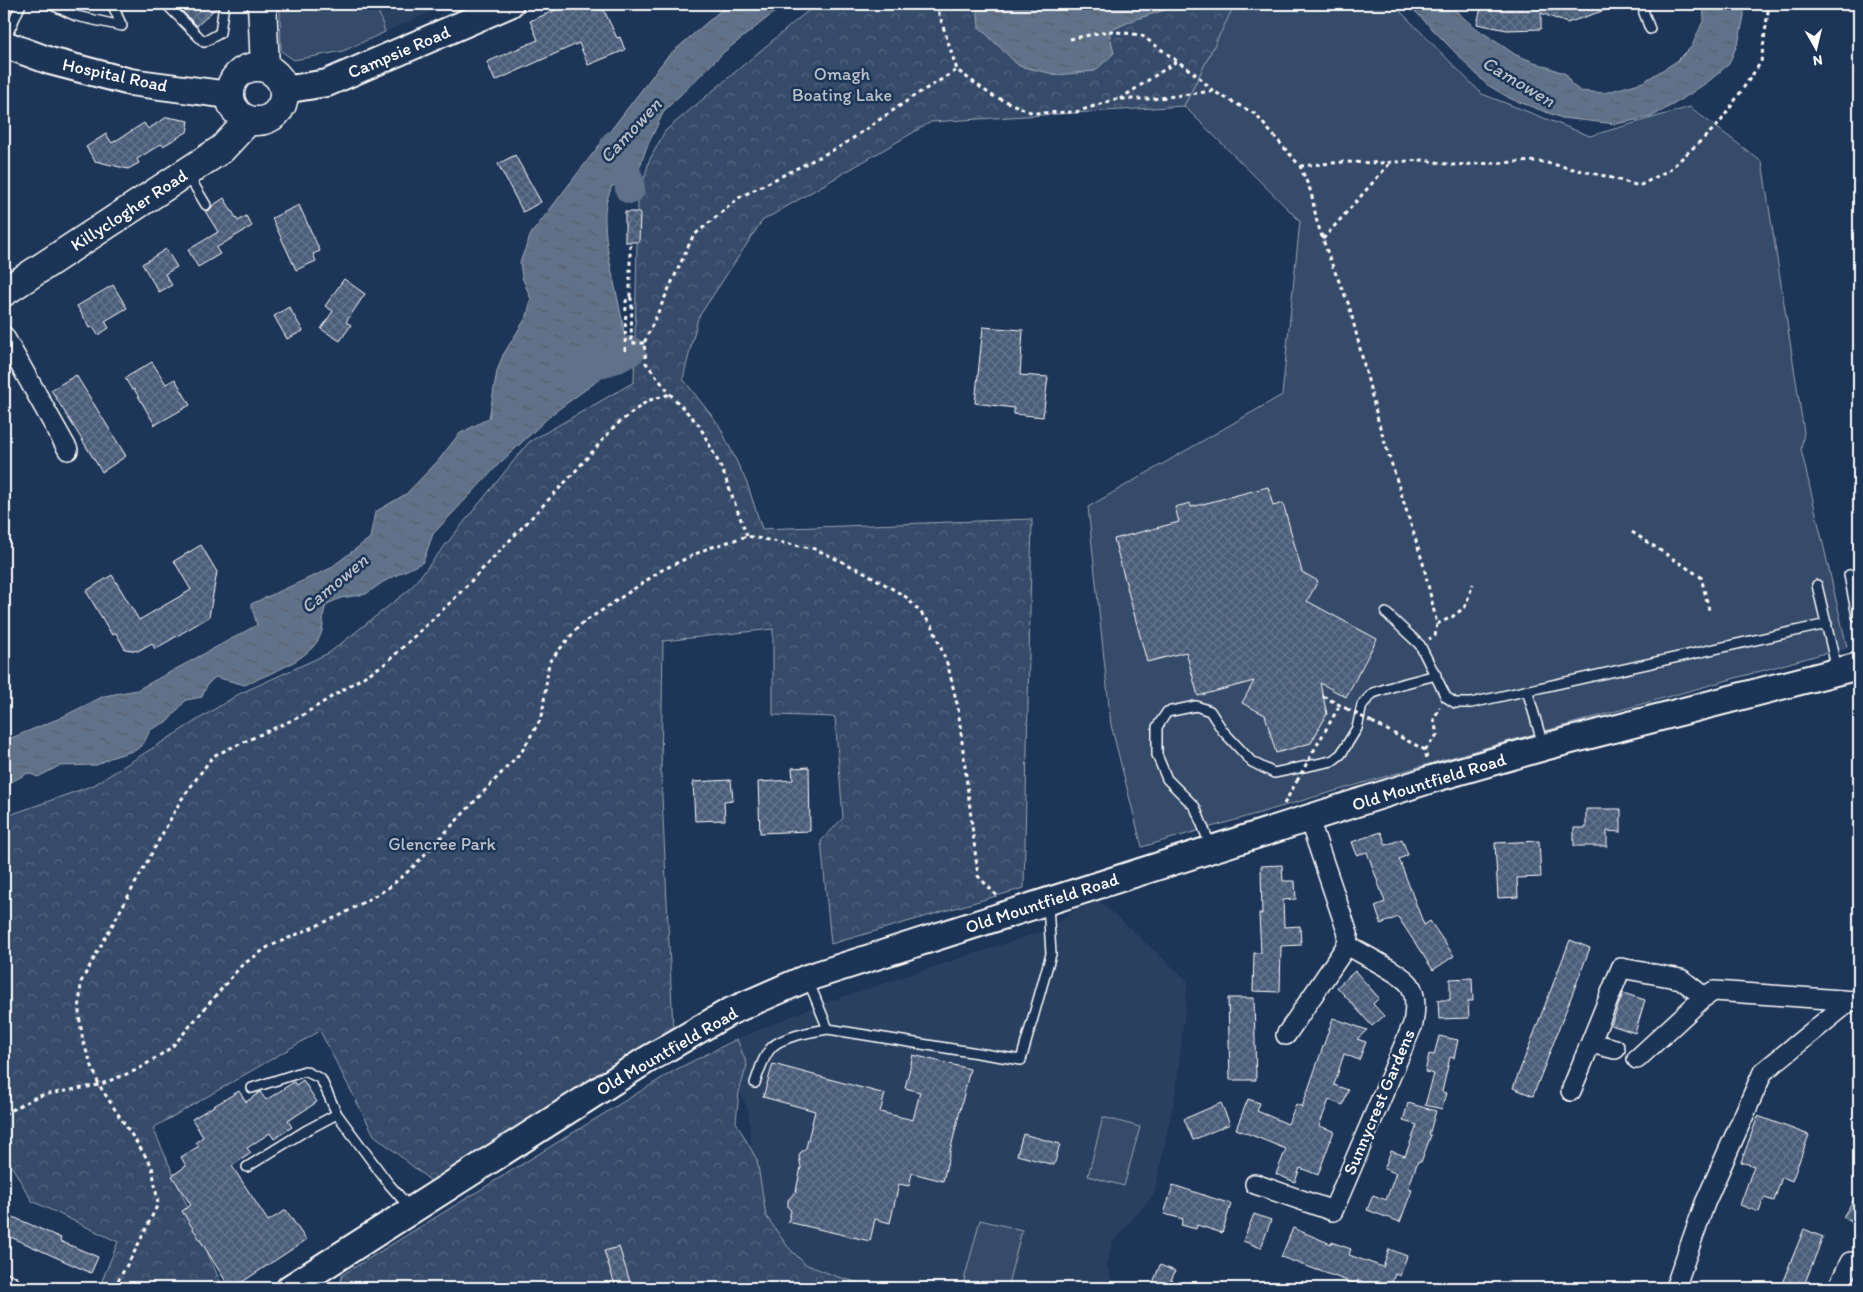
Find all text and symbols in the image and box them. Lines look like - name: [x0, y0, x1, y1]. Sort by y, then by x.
- street label: Campsie Road: [344, 21, 454, 83]
- north arrow: [1790, 22, 1840, 72]
- water label: Camowen: [1478, 51, 1559, 112]
- text: N: [1812, 51, 1824, 69]
- street label: Hospital Road: [60, 53, 170, 97]
- park label: Omagh Boating Lake: [792, 63, 892, 106]
- water label: Camowen: [594, 93, 666, 168]
- street label: Killyclogher Road: [67, 164, 192, 256]
- water label: Camowen: [296, 549, 373, 618]
- street label: Old Mountfield Road: [1349, 748, 1509, 816]
- park label: Glencree Park: [388, 833, 497, 855]
- street label: Old Mountfield Road: [963, 868, 1121, 938]
- street label: Old Mountfield Road: [592, 1001, 742, 1100]
- street label: Sunnycrest Gardens: [1338, 1026, 1420, 1178]

